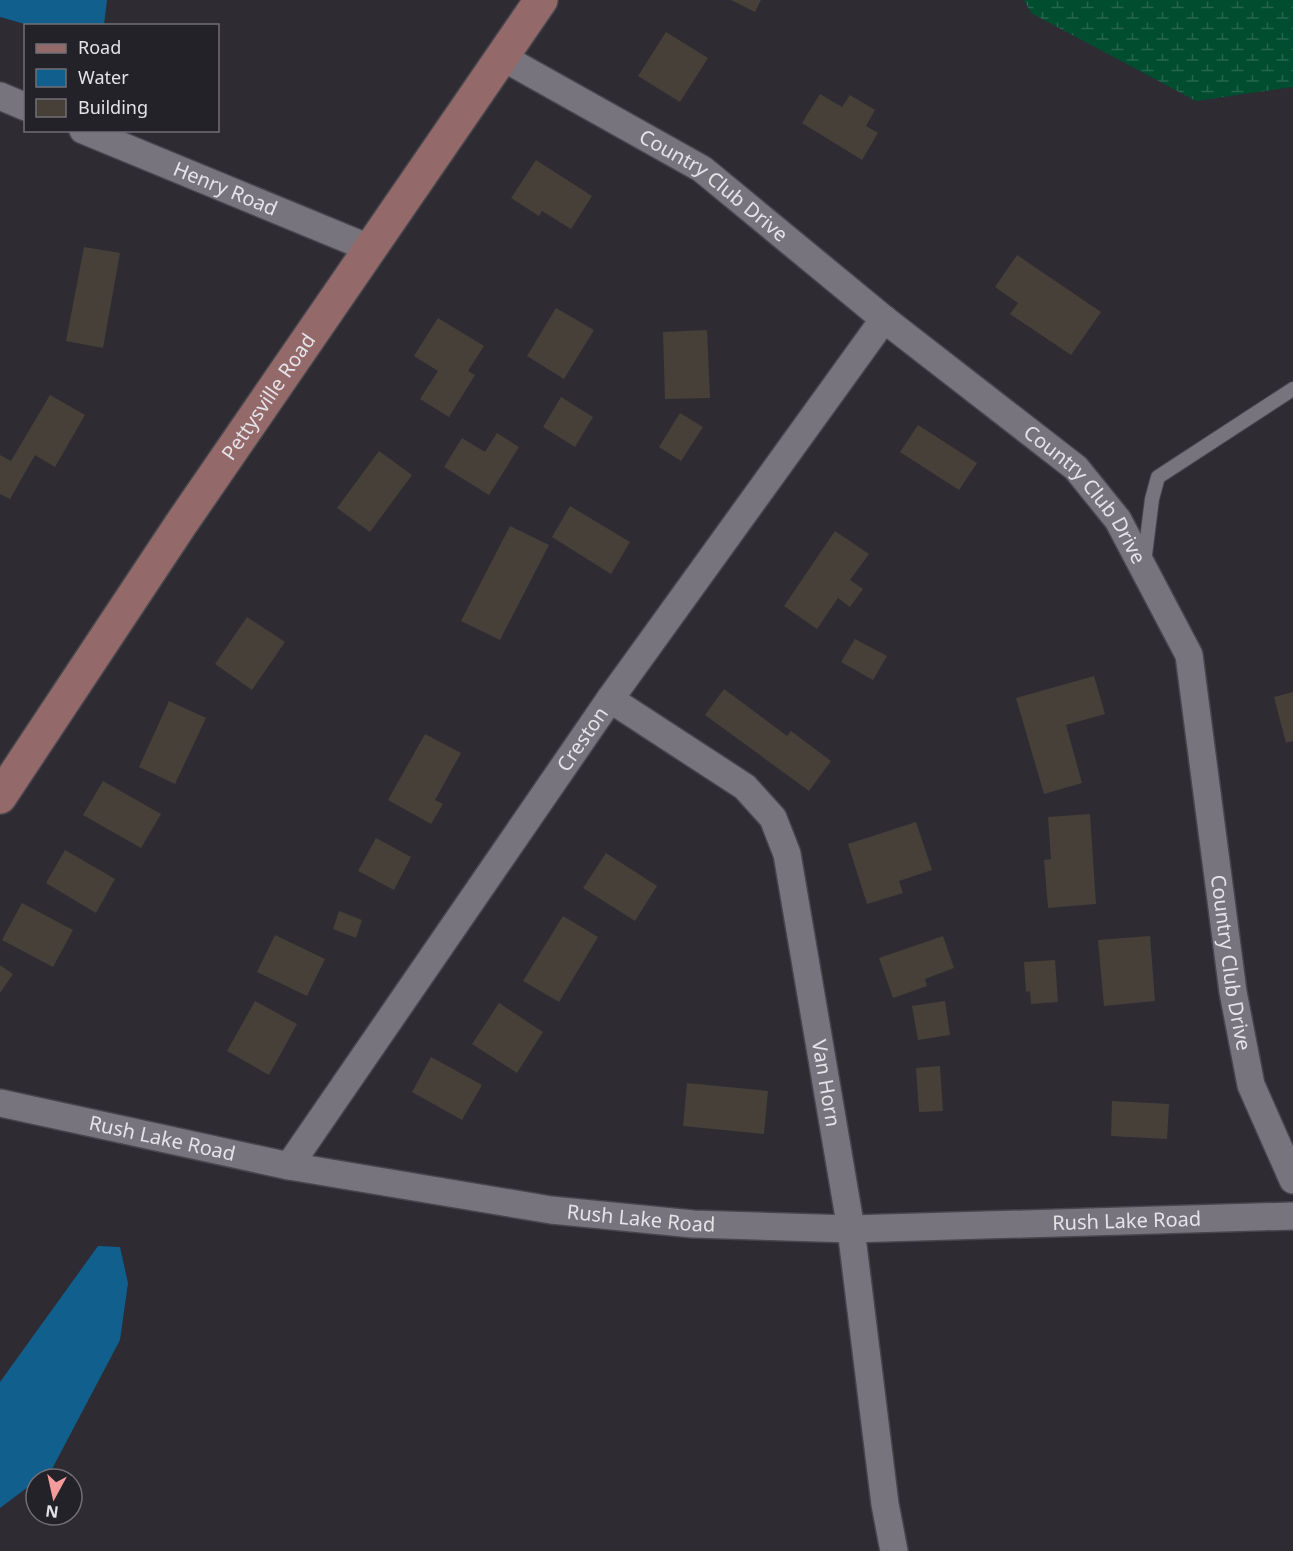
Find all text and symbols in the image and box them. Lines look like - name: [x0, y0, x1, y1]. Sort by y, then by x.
- legend: [24, 24, 219, 132]
- text: Road: [78, 35, 121, 59]
- text: Water: [78, 65, 129, 89]
- text: Building: [78, 95, 148, 119]
- street label: Country Club Drive: [635, 123, 794, 247]
- street label: Henry Road: [169, 155, 282, 222]
- street label: Pettysville Road: [215, 328, 321, 465]
- street label: Country Club Drive: [1018, 418, 1153, 568]
- street label: Creston: [550, 701, 614, 777]
- street label: Country Club Drive: [1205, 873, 1258, 1053]
- street label: Van Horn: [806, 1037, 847, 1129]
- street label: Rush Lake Road: [87, 1109, 238, 1167]
- street label: Rush Lake Road: [566, 1198, 716, 1238]
- street label: Rush Lake Road: [1052, 1205, 1202, 1236]
- north arrow: [24, 1467, 84, 1527]
- text: N: [44, 1500, 60, 1524]

